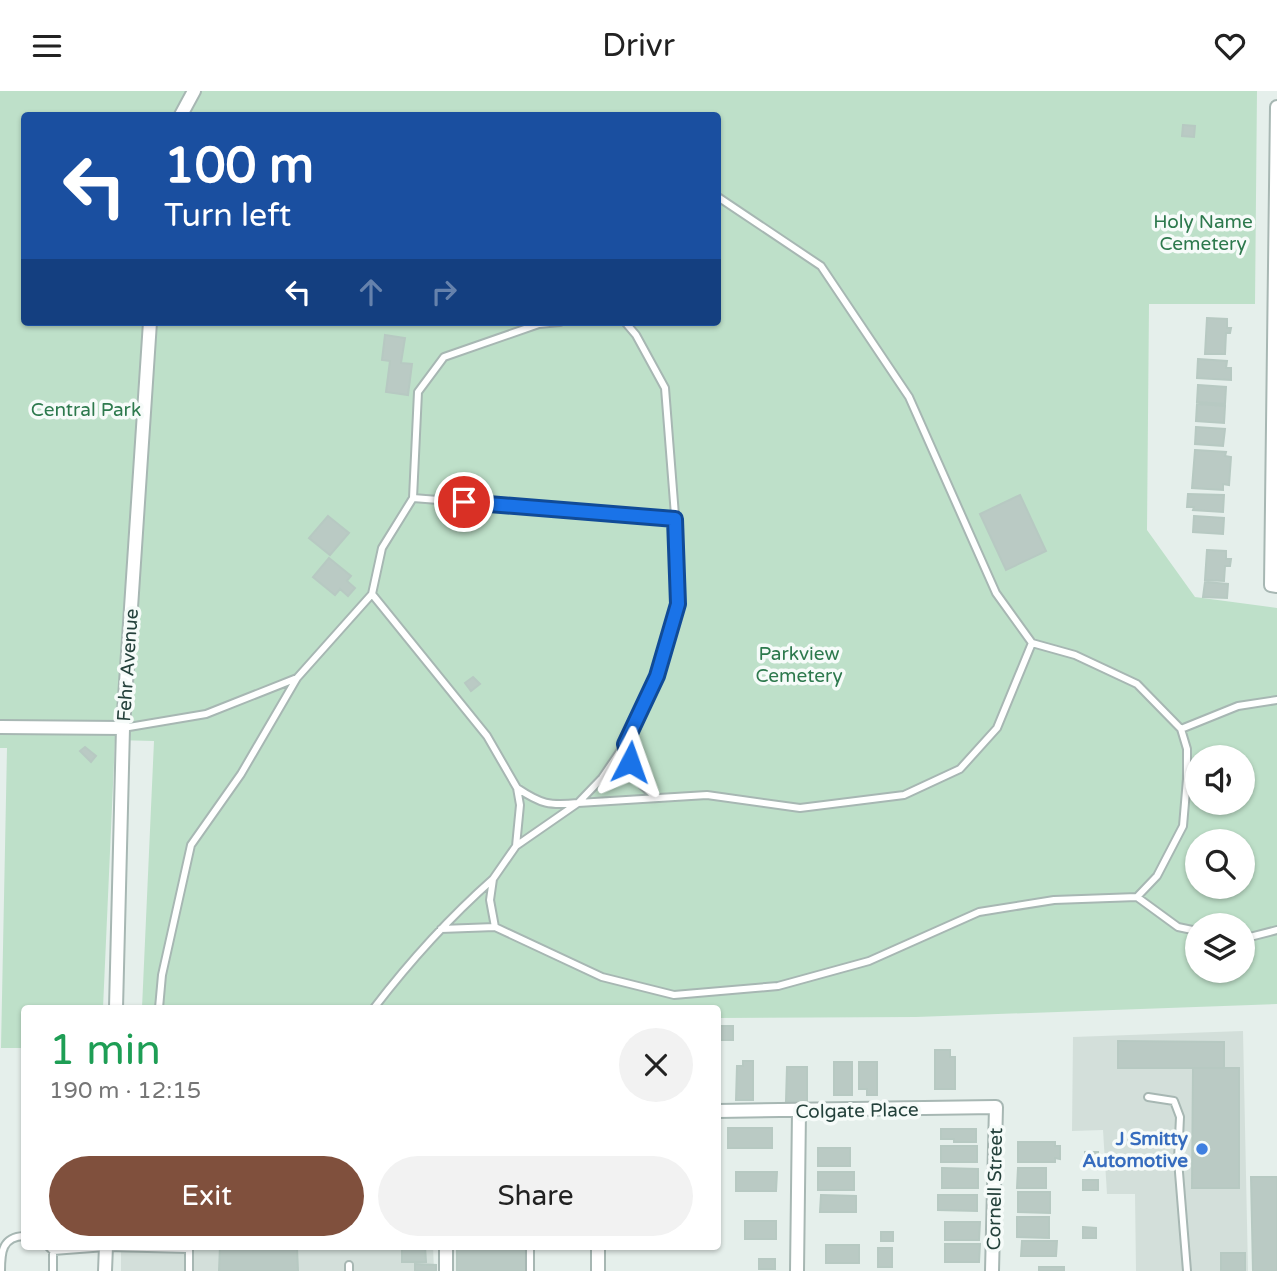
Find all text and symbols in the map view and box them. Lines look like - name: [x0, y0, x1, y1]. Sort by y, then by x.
- icon: menu: [28, 27, 66, 65]
- text: Drivr: [602, 27, 675, 65]
- icon: heart: [1211, 27, 1249, 65]
- text: 100 m: [164, 137, 314, 196]
- icon: left: [49, 140, 140, 231]
- text: Turn left: [164, 197, 291, 235]
- park label: Holy Name Cemetery: [1153, 211, 1253, 255]
- icon: left: [279, 273, 317, 311]
- icon: ahead: [352, 273, 390, 311]
- icon: right: [425, 273, 463, 311]
- park label: Central Park: [31, 399, 141, 421]
- pin: [434, 472, 494, 532]
- icon: arrive: [445, 483, 483, 521]
- street label: Fehr Avenue: [113, 608, 143, 722]
- park label: Parkview Cemetery: [755, 643, 843, 687]
- position arrow: [593, 725, 667, 799]
- map controls: [1185, 745, 1255, 983]
- button: sound: [1185, 745, 1255, 815]
- button: search: [1185, 829, 1255, 899]
- button: layers: [1185, 913, 1255, 983]
- text: 1 min: [49, 1025, 161, 1076]
- button: close: [619, 1028, 693, 1102]
- text: 190 m · 12:15: [49, 1077, 201, 1105]
- street label: Colgate Place: [795, 1099, 919, 1123]
- street label: Cornell Street: [983, 1127, 1007, 1251]
- place label: J Smitty Automotive: [1082, 1128, 1189, 1172]
- marker: J Smitty Automotive: [1194, 1141, 1210, 1157]
- button: Exit: [49, 1156, 364, 1236]
- button: Share: [378, 1156, 693, 1236]

